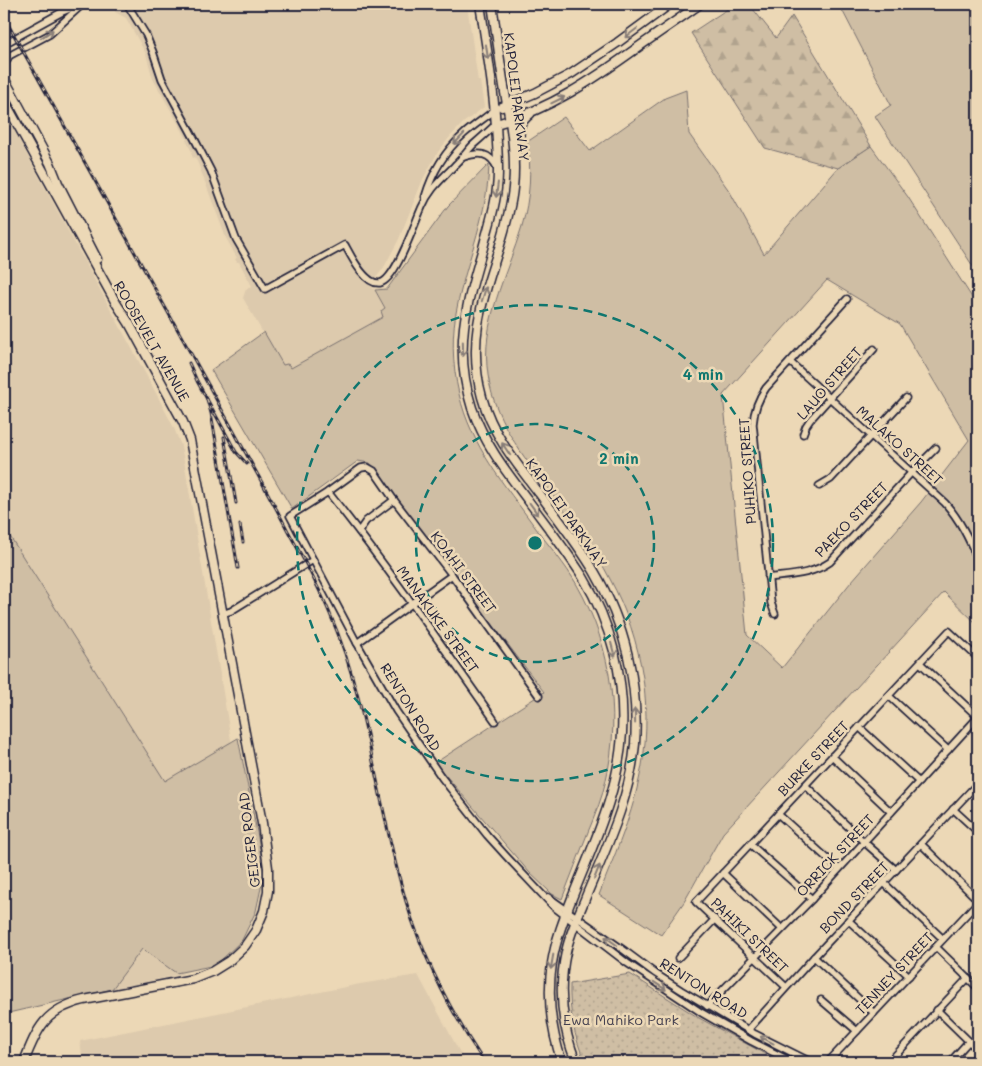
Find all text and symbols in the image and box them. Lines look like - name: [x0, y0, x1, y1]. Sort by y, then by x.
- one-way arrow: [624, 28, 638, 38]
- one-way arrow: [40, 29, 54, 39]
- street label: KAPOLEI PARKWAY: [500, 32, 534, 162]
- one-way arrow: [483, 44, 493, 60]
- one-way arrow: [550, 95, 565, 104]
- one-way arrow: [454, 133, 466, 145]
- one-way arrow: [492, 182, 502, 198]
- street label: ROOSEVELT AVENUE: [110, 277, 194, 405]
- one-way arrow: [480, 286, 490, 302]
- one-way arrow: [458, 340, 468, 356]
- street label: LAUO STREET: [792, 342, 866, 423]
- text: 4 min: [683, 364, 723, 384]
- street label: MALAKO STREET: [853, 401, 948, 489]
- street label: PUHIKO STREET: [734, 417, 760, 525]
- one-way arrow: [501, 442, 512, 456]
- text: 2 min: [599, 448, 639, 468]
- street label: KAPOLEI PARKWAY: [522, 454, 612, 572]
- street label: PAEKO STREET: [810, 477, 892, 561]
- one-way arrow: [529, 502, 540, 515]
- street label: KOAHI STREET: [427, 527, 501, 617]
- centre of rings: [526, 534, 544, 552]
- street label: MANAKUKE STREET: [393, 562, 483, 677]
- one-way arrow: [609, 641, 619, 657]
- street label: RENTON ROAD: [376, 659, 446, 755]
- one-way arrow: [630, 708, 640, 724]
- street label: BURKE STREET: [773, 716, 853, 800]
- street label: GEIGER ROAD: [234, 791, 264, 889]
- street label: ORRICK STREET: [792, 809, 878, 900]
- street label: BOND STREET: [815, 857, 893, 937]
- one-way arrow: [592, 865, 602, 880]
- street label: PAHIKI STREET: [707, 893, 793, 977]
- street label: TENNEY STREET: [851, 927, 937, 1018]
- one-way arrow: [604, 936, 618, 946]
- street label: RENTON ROAD: [656, 953, 752, 1023]
- one-way arrow: [547, 954, 557, 970]
- one-way arrow: [653, 981, 667, 991]
- park label: Ewa Mahiko Park: [563, 1010, 679, 1029]
- one-way arrow: [760, 1035, 775, 1045]

